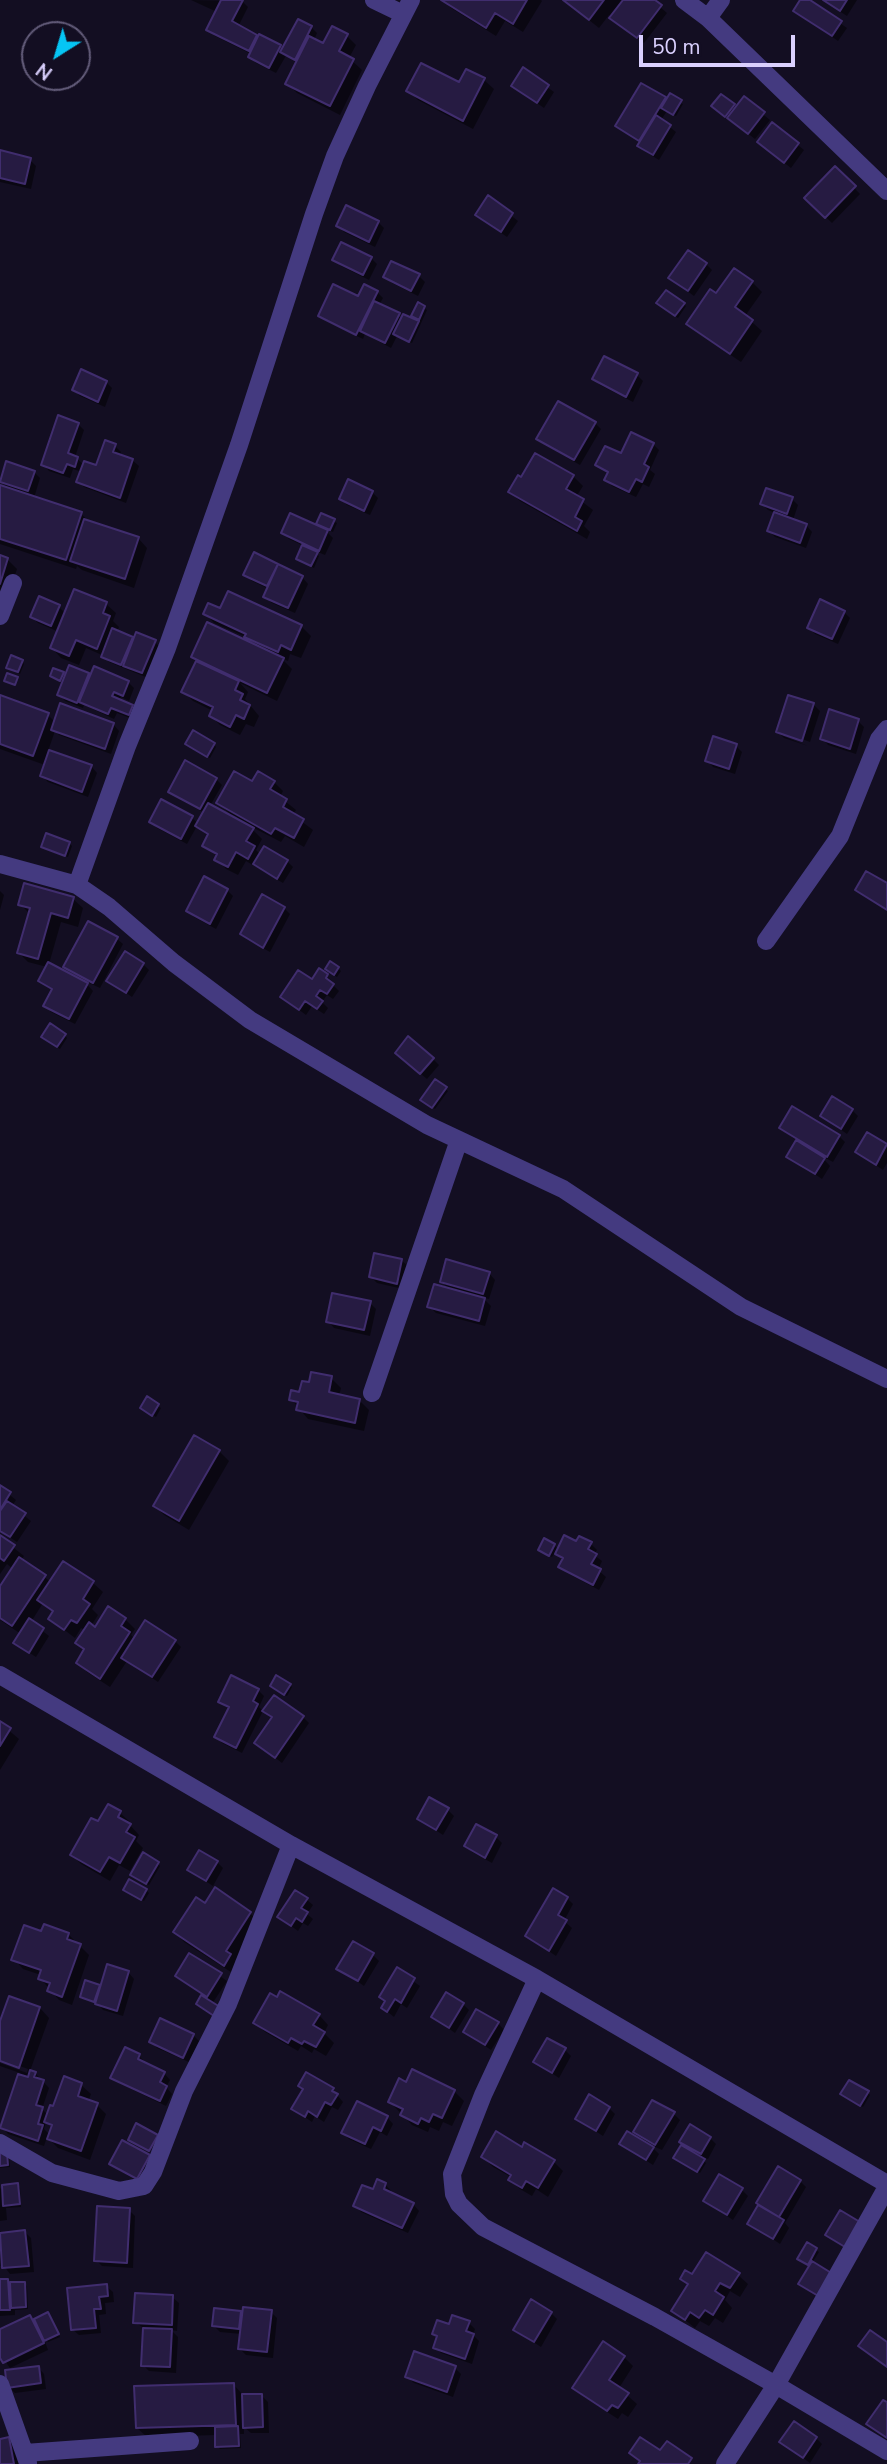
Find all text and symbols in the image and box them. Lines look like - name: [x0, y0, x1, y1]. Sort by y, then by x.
- north arrow: [21, 21, 91, 91]
- scale bar: [642, 21, 798, 65]
- text: 50 m: [652, 33, 701, 61]
- text: N: [31, 57, 58, 86]

